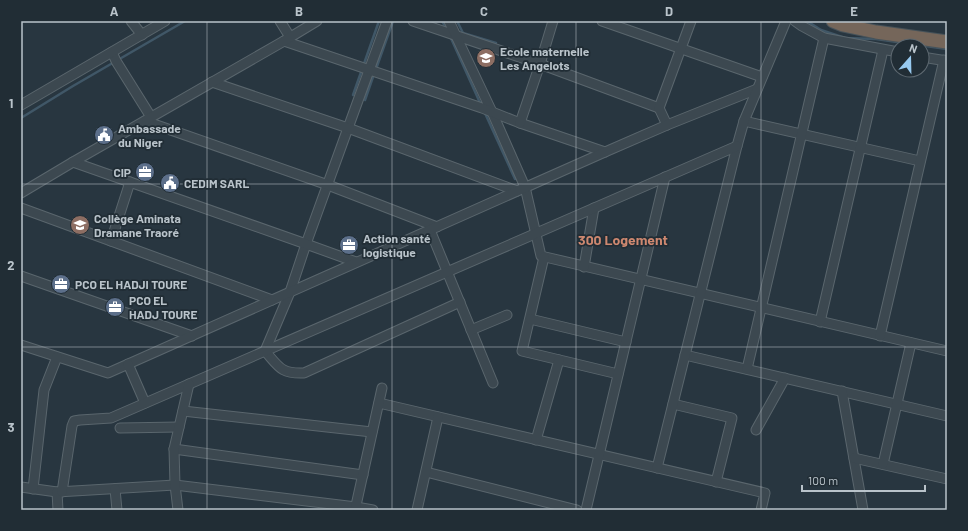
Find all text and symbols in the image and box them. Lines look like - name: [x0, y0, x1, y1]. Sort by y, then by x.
- text: A: [110, 3, 119, 19]
- text: B: [295, 3, 303, 19]
- text: C: [480, 3, 488, 19]
- text: D: [665, 3, 673, 19]
- text: E: [850, 3, 858, 19]
- north arrow: [890, 38, 930, 78]
- text: N: [908, 41, 919, 55]
- place label: Ecole maternelle Les Angelots: [500, 44, 590, 72]
- school or university icon: Ecole maternelle Les Angelots: [475, 47, 497, 69]
- text: 1: [9, 95, 13, 111]
- place label: Ambassade du Niger: [118, 121, 181, 149]
- public building icon: Ambassade du Niger: [93, 124, 115, 146]
- office icon: CIP: [134, 161, 156, 183]
- place label: CIP: [113, 165, 131, 179]
- public building icon: CEDIM SARL: [159, 172, 181, 194]
- place label: CEDIM SARL: [184, 176, 249, 190]
- place label: Collège Aminata Dramane Traoré: [94, 211, 181, 239]
- school or university icon: Collège Aminata Dramane Traoré: [69, 214, 91, 236]
- place label: Action santé logistique: [363, 231, 431, 259]
- district label: 300 Logement: [578, 231, 668, 248]
- office icon: Action santé logistique: [338, 234, 360, 256]
- text: 2: [7, 257, 15, 273]
- office icon: PCO EL HADJI TOURE: [50, 273, 72, 295]
- place label: PCO EL HADJI TOURE: [75, 277, 187, 291]
- place label: PCO EL HADJ TOURE: [129, 293, 198, 321]
- office icon: PCO EL HADJ TOURE: [104, 296, 126, 318]
- text: 3: [7, 419, 15, 435]
- scale bar: [802, 467, 925, 493]
- text: 100 m: [808, 473, 838, 487]

